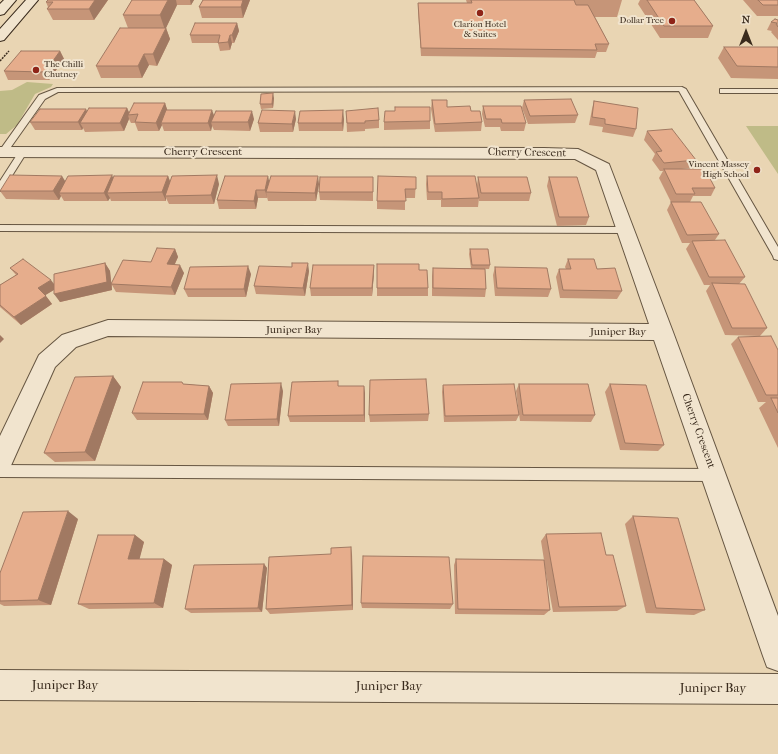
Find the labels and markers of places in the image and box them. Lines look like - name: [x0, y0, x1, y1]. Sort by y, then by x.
- marker: Clarion Hotel & Suites: [475, 8, 485, 18]
- place label: Dollar Tree: [620, 16, 664, 26]
- marker: Dollar Tree: [667, 16, 677, 26]
- place label: Clarion Hotel & Suites: [454, 20, 506, 41]
- place label: The Chilli Chutney: [44, 60, 83, 81]
- marker: The Chilli Chutney: [31, 65, 41, 75]
- place label: Vincent Massey High School: [688, 160, 749, 181]
- marker: Vincent Massey High School: [752, 165, 762, 175]

